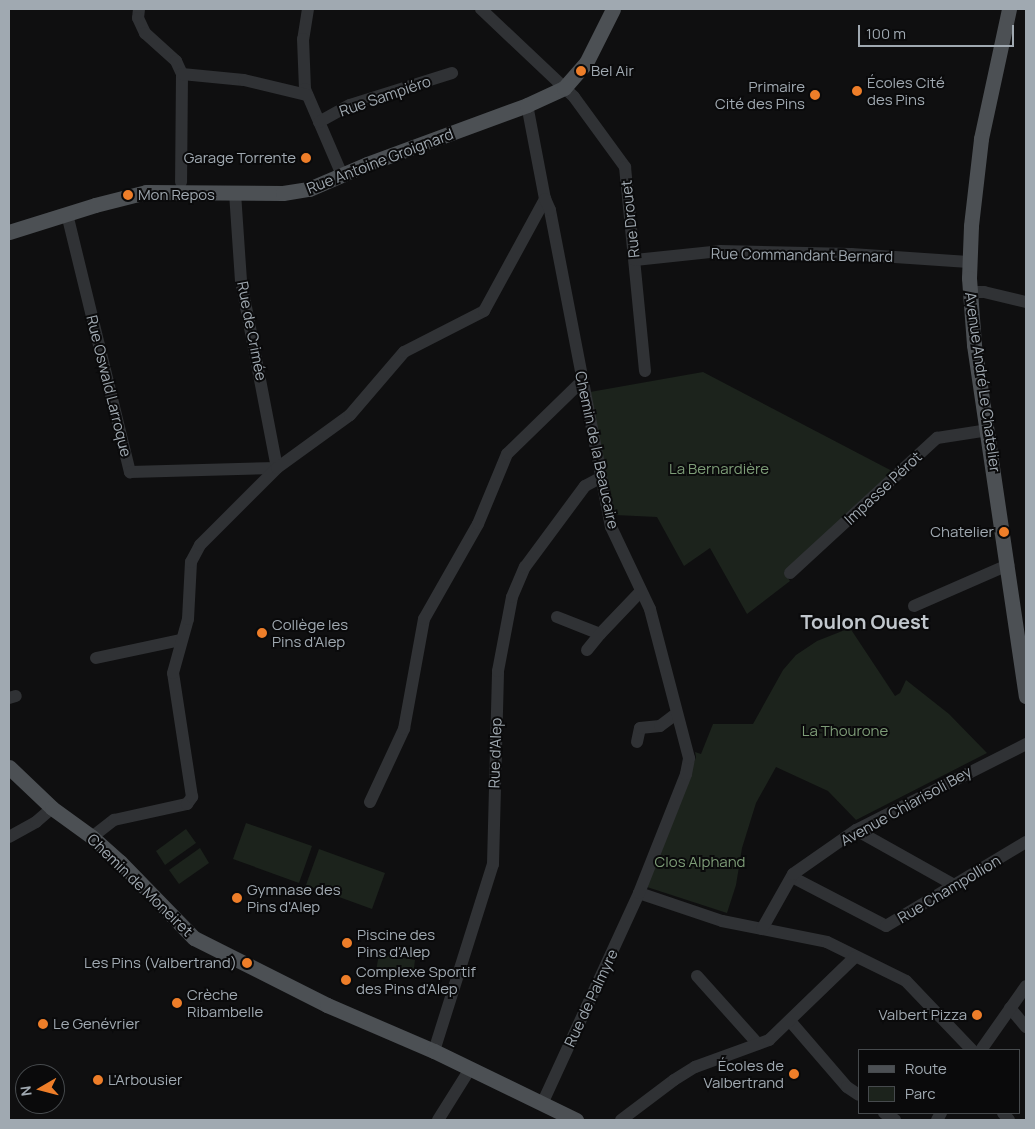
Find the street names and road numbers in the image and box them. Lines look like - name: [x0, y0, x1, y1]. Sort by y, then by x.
- street label: Rue Sampiéro: [337, 72, 433, 120]
- street label: Rue Antoine Groignard: [304, 125, 456, 197]
- street label: Rue Drouet: [617, 179, 643, 259]
- street label: Rue Commandant Bernard: [711, 244, 893, 266]
- street label: Rue de Crimée: [234, 280, 270, 382]
- street label: Avenue André Le Chatelier: [961, 291, 1005, 473]
- street label: Rue Oswald Larroque: [83, 313, 135, 459]
- street label: Chemin de la Beaucaire: [571, 369, 623, 531]
- street label: Impasse Pérot: [841, 448, 925, 528]
- street label: Rue d'Alep: [485, 717, 505, 789]
- street label: Avenue Chiarisoli Bey: [837, 762, 975, 850]
- street label: Chemin de Moneiret: [84, 830, 196, 940]
- street label: Rue Champollion: [894, 851, 1004, 927]
- street label: Rue de Palmyre: [561, 946, 621, 1050]

